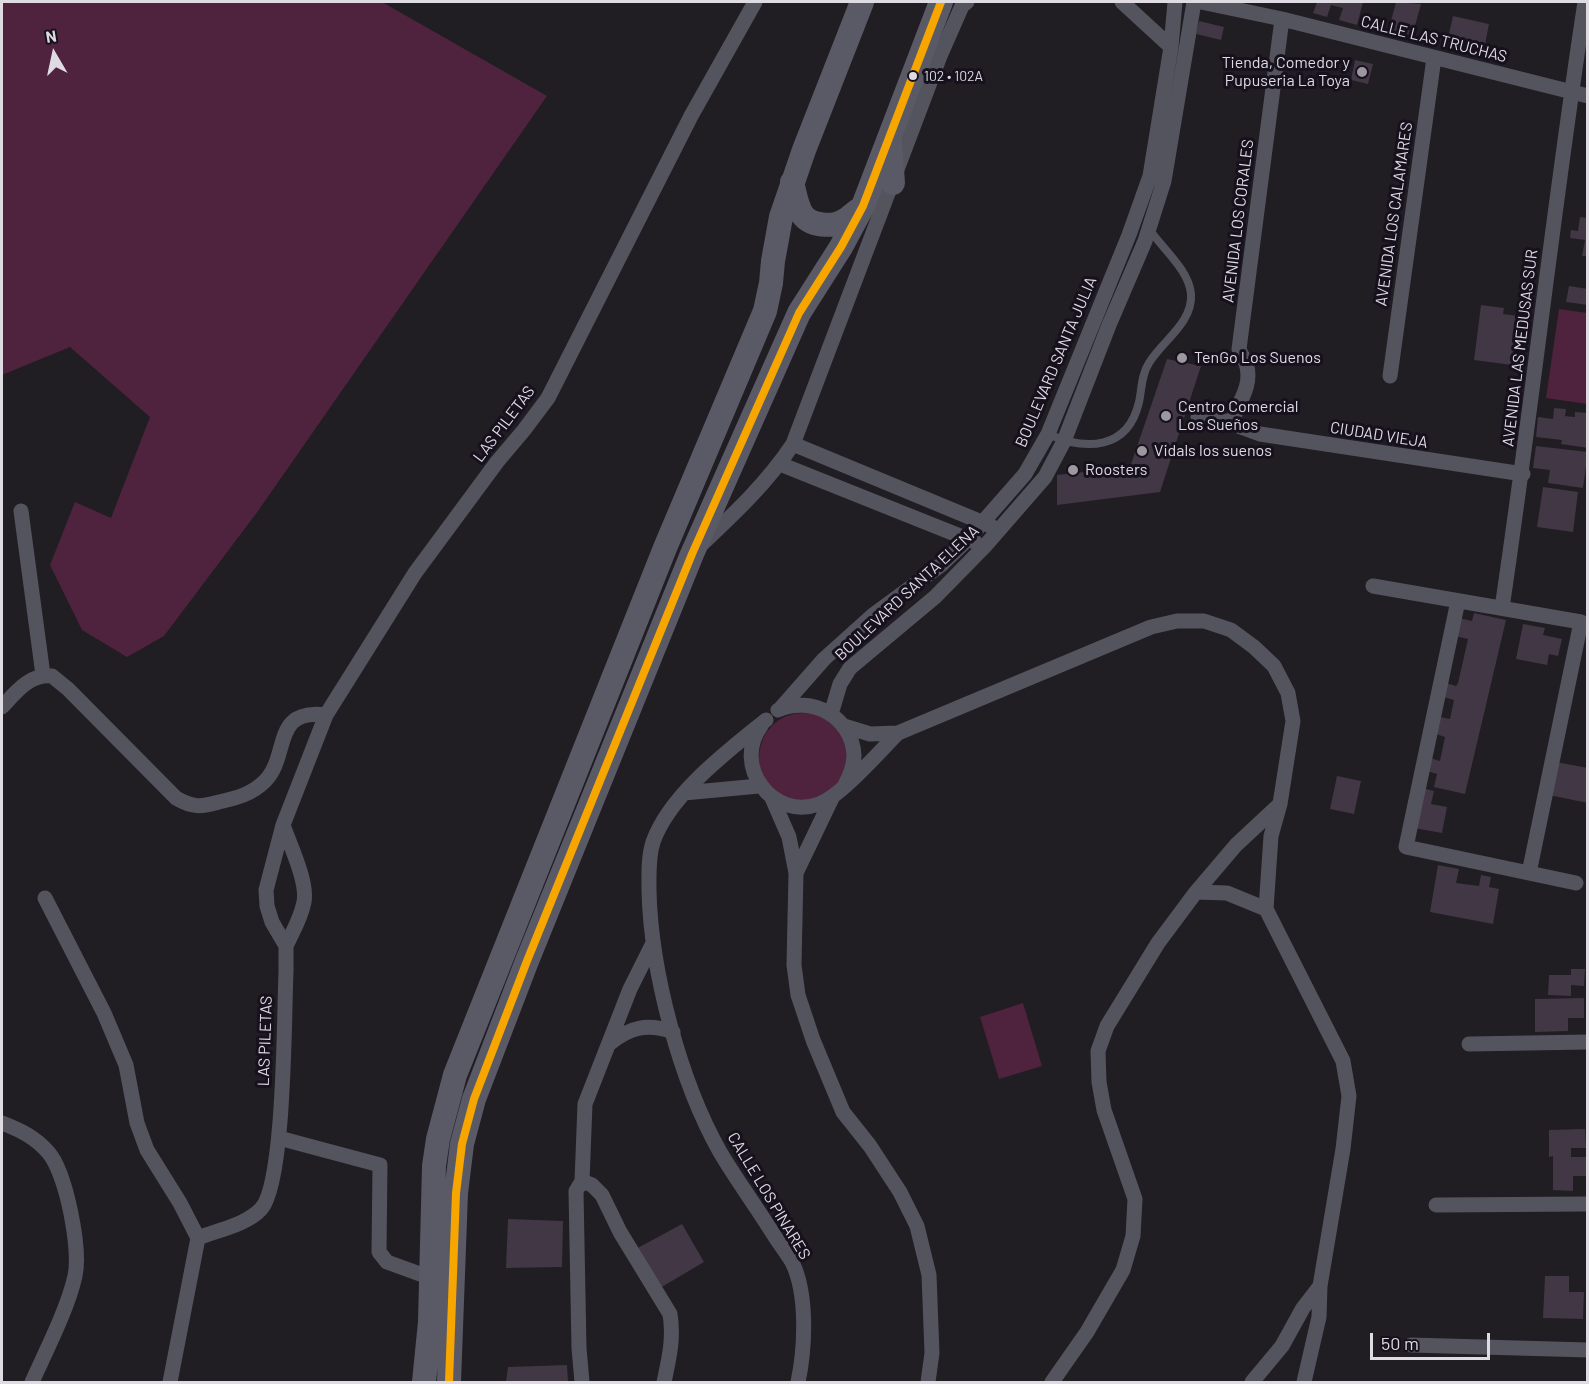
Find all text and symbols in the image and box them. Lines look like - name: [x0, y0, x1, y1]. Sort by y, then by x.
- street label: CALLE LAS TRUCHAS: [1359, 12, 1509, 66]
- north arrow: [24, 24, 84, 84]
- text: N: [44, 26, 58, 46]
- place label: Tienda, Comedor y Pupuseria La Toya: [1222, 53, 1350, 91]
- marker: Tienda, Comedor y Pupuseria La Toya: [1355, 65, 1369, 79]
- place label: 102 • 102A: [924, 68, 983, 84]
- marker: 102 • 102A: [907, 70, 919, 82]
- street label: AVENIDA LOS CALAMARES: [1372, 121, 1416, 307]
- street label: AVENIDA LOS CORALES: [1218, 138, 1258, 304]
- street label: AVENIDA LAS MEDUSAS SUR: [1498, 248, 1542, 448]
- street label: BOULEVARD SANTA JULIA: [1011, 274, 1101, 450]
- place label: TenGo Los Suenos: [1194, 348, 1321, 368]
- marker: TenGo Los Suenos: [1175, 351, 1189, 365]
- street label: LAS PILETAS: [469, 382, 539, 466]
- place label: Centro Comercial Los Sueños: [1178, 397, 1298, 435]
- marker: Centro Comercial Los Sueños: [1159, 409, 1173, 423]
- street label: CIUDAD VIEJA: [1329, 418, 1429, 452]
- place label: Vidals los suenos: [1154, 441, 1272, 461]
- marker: Vidals los suenos: [1135, 444, 1149, 458]
- place label: Roosters: [1085, 460, 1147, 480]
- marker: Roosters: [1066, 463, 1080, 477]
- street label: BOULEVARD SANTA ELENA: [831, 521, 983, 665]
- street label: LAS PILETAS: [254, 995, 276, 1087]
- street label: CALLE LOS PINARES: [723, 1129, 815, 1263]
- scale bar: [1373, 1321, 1493, 1359]
- text: 50 m: [1381, 1332, 1419, 1354]

